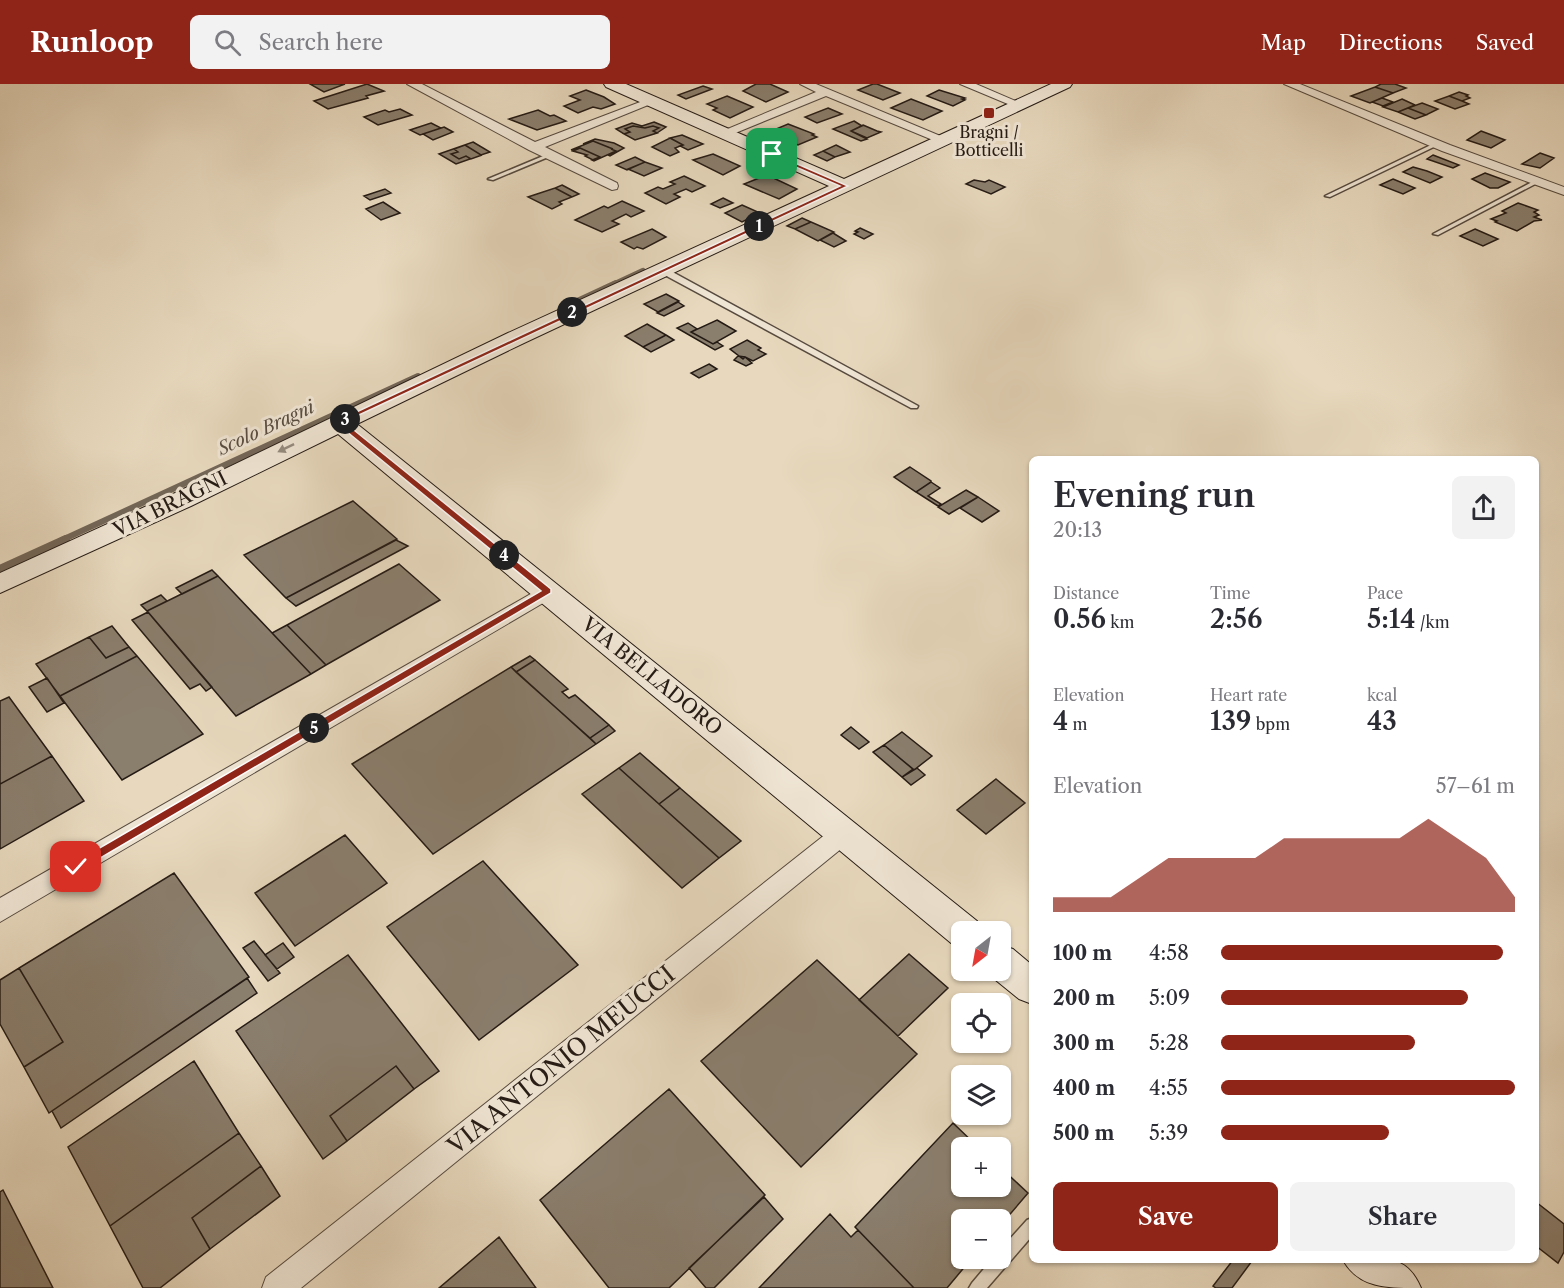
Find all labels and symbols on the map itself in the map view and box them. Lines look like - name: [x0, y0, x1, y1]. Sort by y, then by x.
- marker: Bragni / Botticelli: [982, 106, 996, 120]
- place label: Bragni / Botticelli: [955, 122, 1024, 160]
- pin: [746, 128, 797, 179]
- pin: 1: [744, 211, 774, 241]
- pin: 2: [557, 297, 587, 327]
- water label: Scolo Bragni: [213, 395, 319, 460]
- pin: 3: [330, 404, 360, 434]
- one-way arrow: [278, 443, 295, 452]
- street label: VIA BRAGNI: [108, 466, 231, 542]
- pin: 4: [489, 540, 519, 570]
- street label: VIA BELLADORO: [576, 611, 727, 740]
- pin: 5: [299, 713, 329, 743]
- pin: [50, 841, 101, 892]
- north arrow: [951, 921, 1011, 981]
- street label: VIA ANTONIO MEUCCI: [441, 959, 680, 1161]

